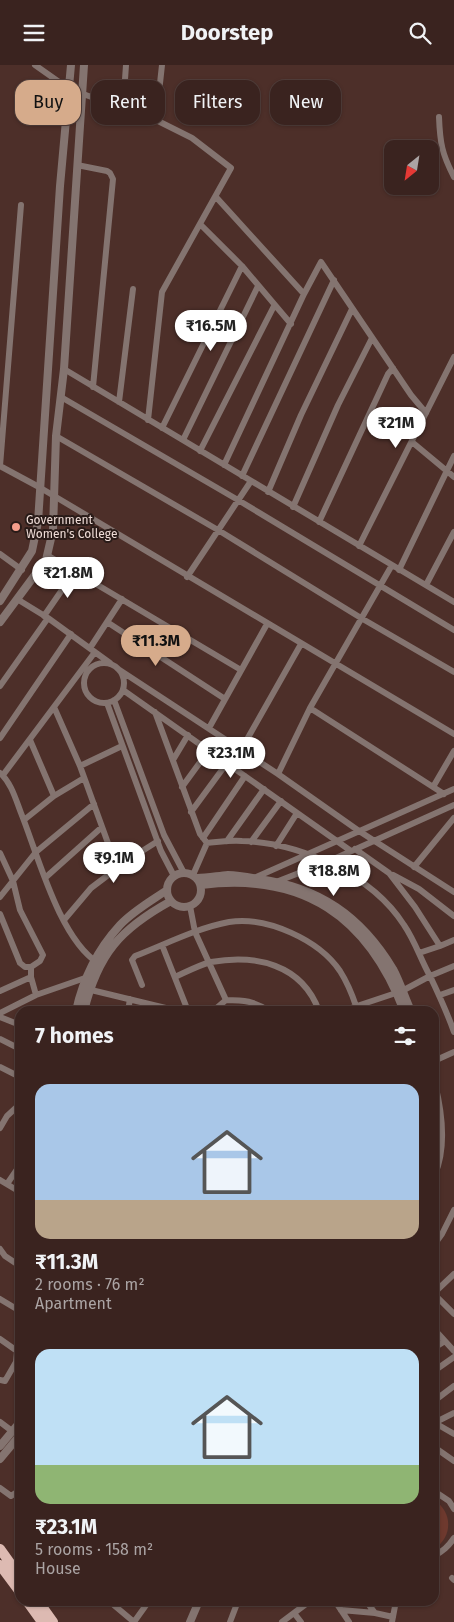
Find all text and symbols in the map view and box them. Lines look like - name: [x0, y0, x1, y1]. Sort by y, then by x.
- icon: menu: [20, 19, 48, 47]
- text: Doorstep: [181, 19, 273, 46]
- icon: search: [406, 19, 434, 47]
- chip: Buy: [15, 80, 81, 125]
- chip: Rent: [91, 80, 165, 125]
- chip: Filters: [175, 80, 260, 125]
- chip: New: [270, 80, 341, 125]
- north arrow: [384, 140, 439, 195]
- map controls: [384, 140, 439, 195]
- pin: ₹16.5M: [170, 309, 252, 352]
- text: ₹16.5M: [186, 316, 236, 335]
- pin: ₹21M: [366, 407, 426, 449]
- text: ₹21M: [378, 413, 414, 432]
- place label: Government Women's College: [26, 513, 117, 541]
- marker: Government Women's College: [10, 521, 22, 533]
- pin: ₹21.8M: [27, 557, 109, 599]
- text: ₹21.8M: [43, 563, 93, 582]
- pin: ₹11.3M: [115, 625, 197, 667]
- text: ₹11.3M: [132, 631, 180, 650]
- pin: ₹23.1M: [190, 737, 272, 779]
- text: ₹23.1M: [207, 743, 255, 762]
- pin: ₹9.1M: [79, 841, 149, 884]
- text: ₹9.1M: [94, 848, 134, 867]
- pin: ₹18.8M: [293, 855, 375, 897]
- text: ₹18.8M: [308, 861, 360, 880]
- icon: filters: [391, 1022, 419, 1050]
- text: 7 homes: [35, 1023, 114, 1049]
- icon: home: [182, 1117, 272, 1207]
- text: ₹11.3M: [35, 1249, 98, 1275]
- text: 2 rooms · 76 m²: [35, 1275, 145, 1294]
- text: Apartment: [35, 1294, 112, 1313]
- icon: home: [182, 1382, 272, 1472]
- text: ₹23.1M: [35, 1514, 97, 1540]
- text: 5 rooms · 158 m²: [35, 1540, 153, 1559]
- text: House: [35, 1559, 81, 1578]

